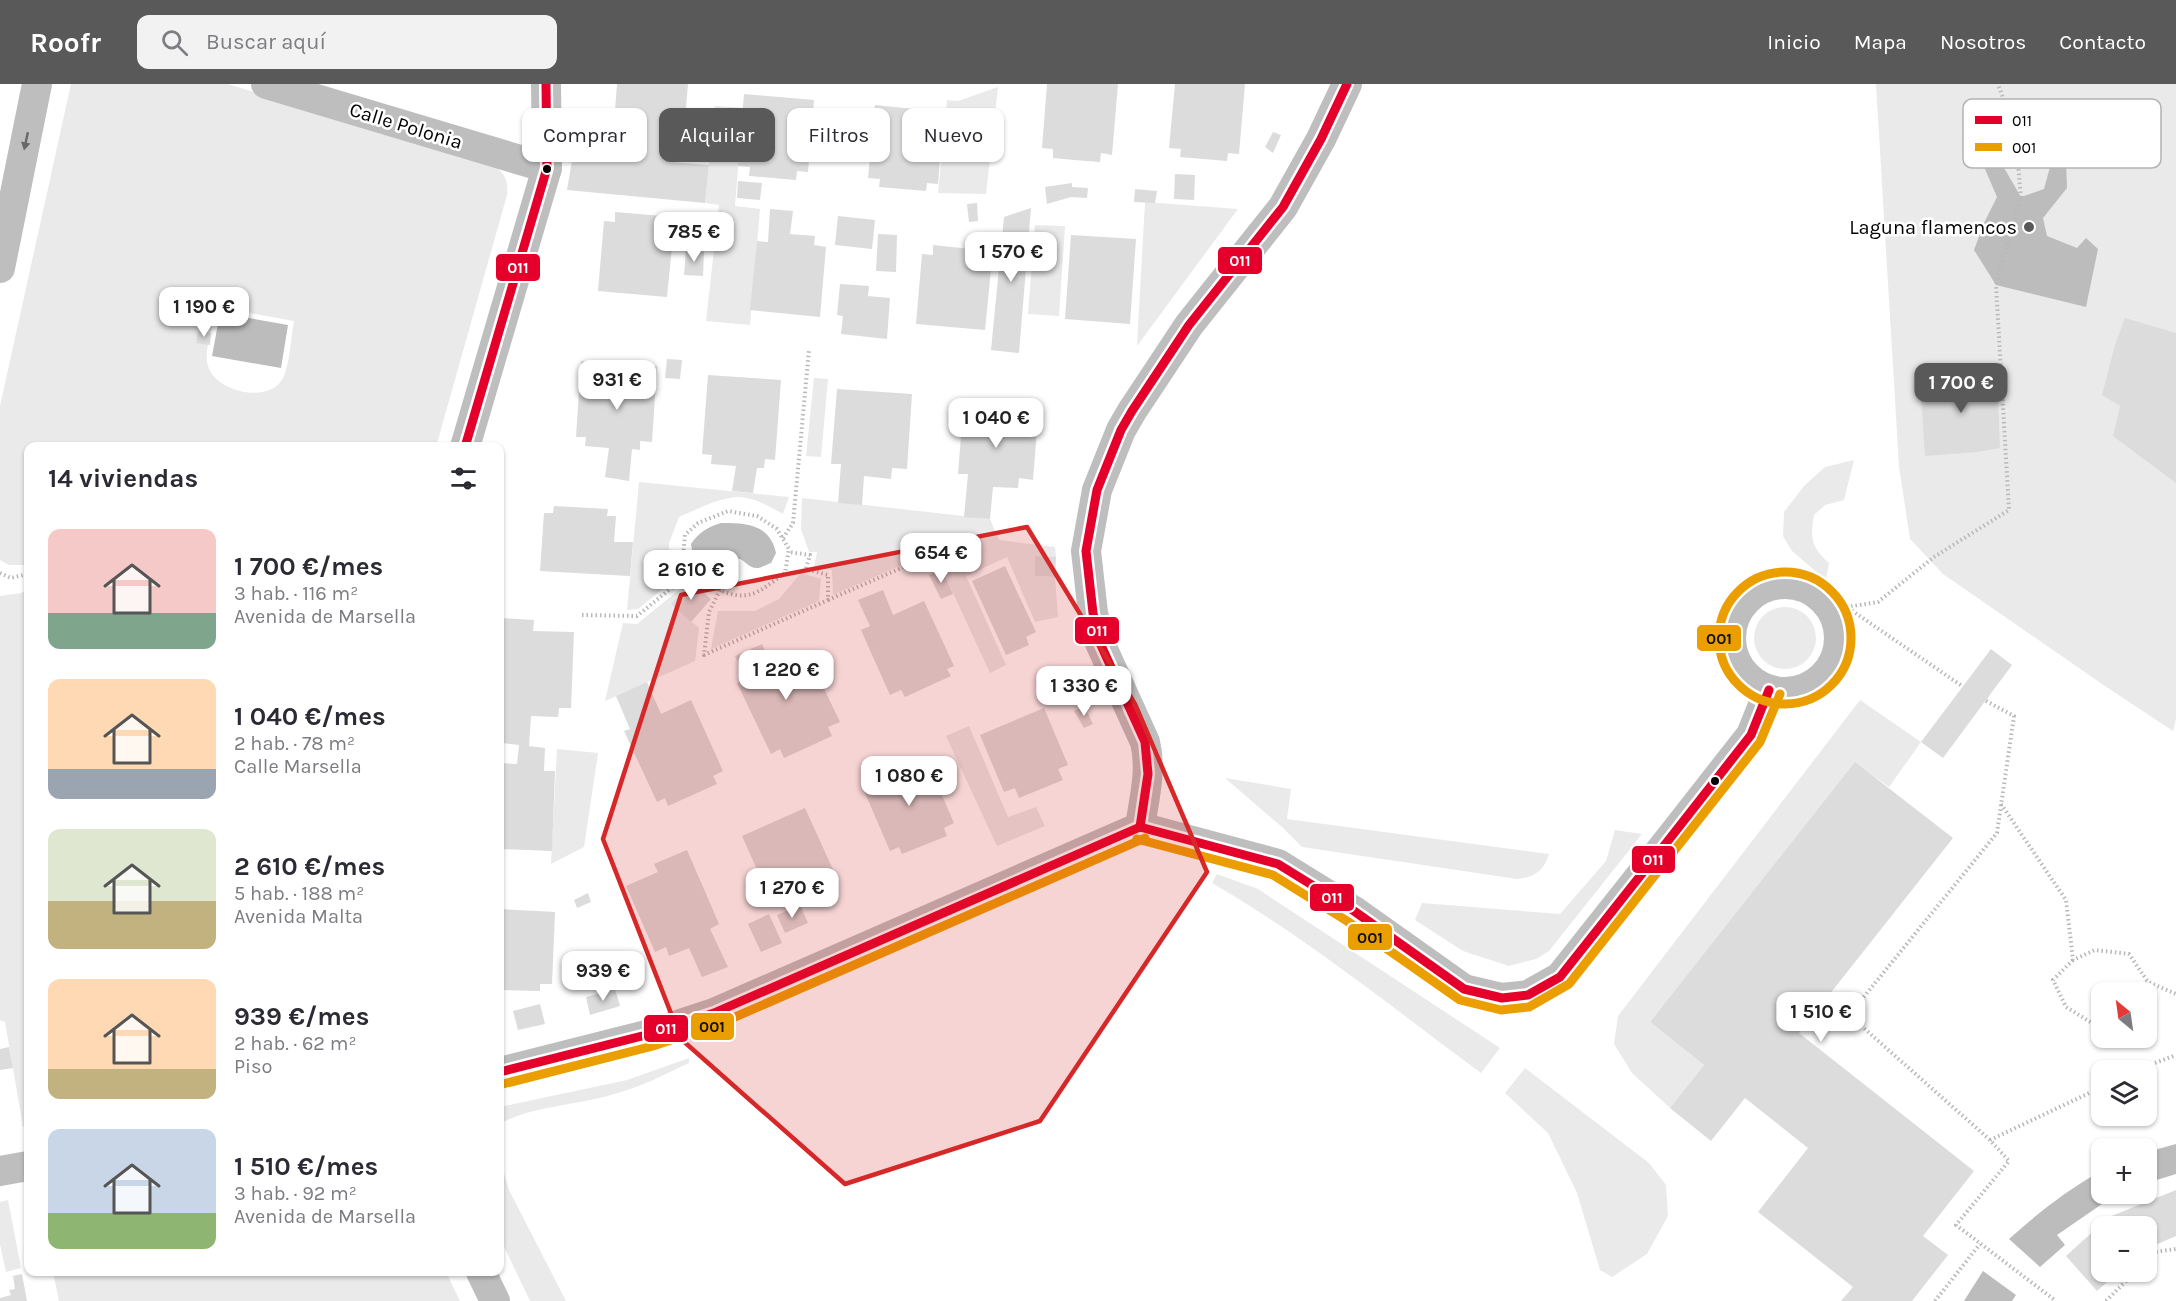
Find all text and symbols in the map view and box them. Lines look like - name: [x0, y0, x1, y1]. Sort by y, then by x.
- search box: [137, 15, 557, 69]
- text: Roofr: [30, 26, 101, 59]
- icon: search: [158, 26, 191, 59]
- text: Buscar aquí: [206, 29, 326, 55]
- text: Inicio: [1767, 30, 1821, 54]
- text: Mapa: [1854, 30, 1907, 54]
- text: Nosotros: [1940, 30, 2026, 54]
- text: Contacto: [2059, 30, 2146, 54]
- street label: Calle Polonia: [347, 98, 465, 154]
- legend: [1963, 99, 2161, 168]
- chip: Comprar: [522, 108, 647, 162]
- chip: Alquilar: [659, 108, 775, 162]
- chip: Filtros: [787, 108, 890, 162]
- chip: Nuevo: [902, 108, 1004, 162]
- text: 011: [2012, 111, 2032, 130]
- one-way arrow: [21, 132, 30, 151]
- text: 001: [2012, 138, 2036, 157]
- unlabelled marker: [541, 163, 553, 175]
- pin: 785 €: [652, 212, 736, 263]
- place label: Laguna flamencos: [1849, 216, 2017, 239]
- text: 785 €: [668, 220, 720, 243]
- marker: Laguna flamencos: [2022, 220, 2036, 234]
- pin: 1 570 €: [956, 232, 1066, 283]
- text: 1 570 €: [979, 240, 1043, 263]
- line badge: 011: [1217, 246, 1263, 275]
- text: 011: [1229, 251, 1251, 270]
- line badge: 011: [495, 253, 541, 282]
- text: 011: [507, 258, 529, 277]
- pin: 1 190 €: [149, 287, 259, 338]
- text: 1 190 €: [173, 295, 235, 318]
- pin: 931 €: [575, 360, 659, 411]
- pin: 1 700 €: [1906, 363, 2016, 414]
- text: 931 €: [592, 368, 642, 391]
- text: 1 700 €: [1928, 371, 1994, 394]
- pin: 1 040 €: [941, 398, 1051, 449]
- text: 1 040 €: [962, 406, 1030, 429]
- icon: filters: [447, 462, 480, 495]
- text: 14 viviendas: [48, 463, 198, 494]
- pin: 654 €: [899, 533, 983, 584]
- text: 654 €: [914, 541, 968, 564]
- pin: 2 610 €: [636, 550, 746, 601]
- text: 1 700 €/mes: [234, 551, 383, 582]
- icon: home: [96, 553, 168, 625]
- text: 2 610 €: [658, 558, 724, 581]
- text: 3 hab. · 116 m²: [234, 582, 358, 605]
- text: Avenida de Marsella: [234, 605, 416, 628]
- line badge: 011: [1074, 616, 1120, 645]
- text: 011: [1086, 621, 1108, 640]
- line badge: 001: [1696, 624, 1742, 652]
- text: 001: [1706, 629, 1732, 648]
- pin: 1 220 €: [731, 650, 841, 701]
- text: 1 220 €: [753, 658, 819, 681]
- pin: 1 330 €: [1029, 666, 1139, 717]
- text: 1 330 €: [1050, 674, 1118, 697]
- text: 1 040 €/mes: [234, 701, 386, 732]
- icon: home: [96, 703, 168, 775]
- text: 2 hab. · 78 m²: [234, 732, 355, 755]
- text: Calle Marsella: [234, 755, 362, 778]
- pin: 1 080 €: [854, 756, 964, 807]
- text: 1 080 €: [875, 764, 943, 787]
- unlabelled marker: [1709, 775, 1721, 787]
- line badge: 011: [1631, 845, 1676, 874]
- text: 011: [1642, 850, 1664, 869]
- text: 2 610 €/mes: [234, 851, 385, 882]
- icon: home: [96, 853, 168, 925]
- pin: 1 270 €: [737, 868, 847, 919]
- text: 1 270 €: [760, 876, 824, 899]
- text: 5 hab. · 188 m²: [234, 882, 364, 905]
- line badge: 011: [1309, 883, 1355, 912]
- text: 011: [1321, 888, 1343, 907]
- text: Avenida Malta: [234, 905, 363, 928]
- line badge: 001: [1347, 923, 1393, 951]
- text: 001: [1357, 928, 1383, 947]
- pin: 939 €: [561, 951, 645, 1002]
- text: 939 €: [576, 959, 630, 982]
- north arrow: [2091, 982, 2157, 1048]
- map controls: [2091, 982, 2157, 1282]
- pin: 1 510 €: [1766, 992, 1876, 1043]
- text: 1 510 €: [1790, 1000, 1852, 1023]
- text: 939 €/mes: [234, 1001, 369, 1032]
- icon: home: [96, 1003, 168, 1075]
- line badge: 001: [690, 1012, 735, 1041]
- line badge: 011: [643, 1014, 689, 1043]
- text: 001: [699, 1017, 725, 1036]
- text: 011: [655, 1019, 677, 1038]
- text: 2 hab. · 62 m²: [234, 1032, 356, 1055]
- text: Piso: [234, 1055, 272, 1078]
- button: layers: [2091, 1060, 2157, 1126]
- button: +: [2091, 1138, 2157, 1204]
- text: 1 510 €/mes: [234, 1151, 378, 1182]
- icon: home: [96, 1153, 168, 1225]
- text: 3 hab. · 92 m²: [234, 1182, 357, 1205]
- text: Avenida de Marsella: [234, 1205, 416, 1228]
- button: −: [2091, 1216, 2157, 1282]

